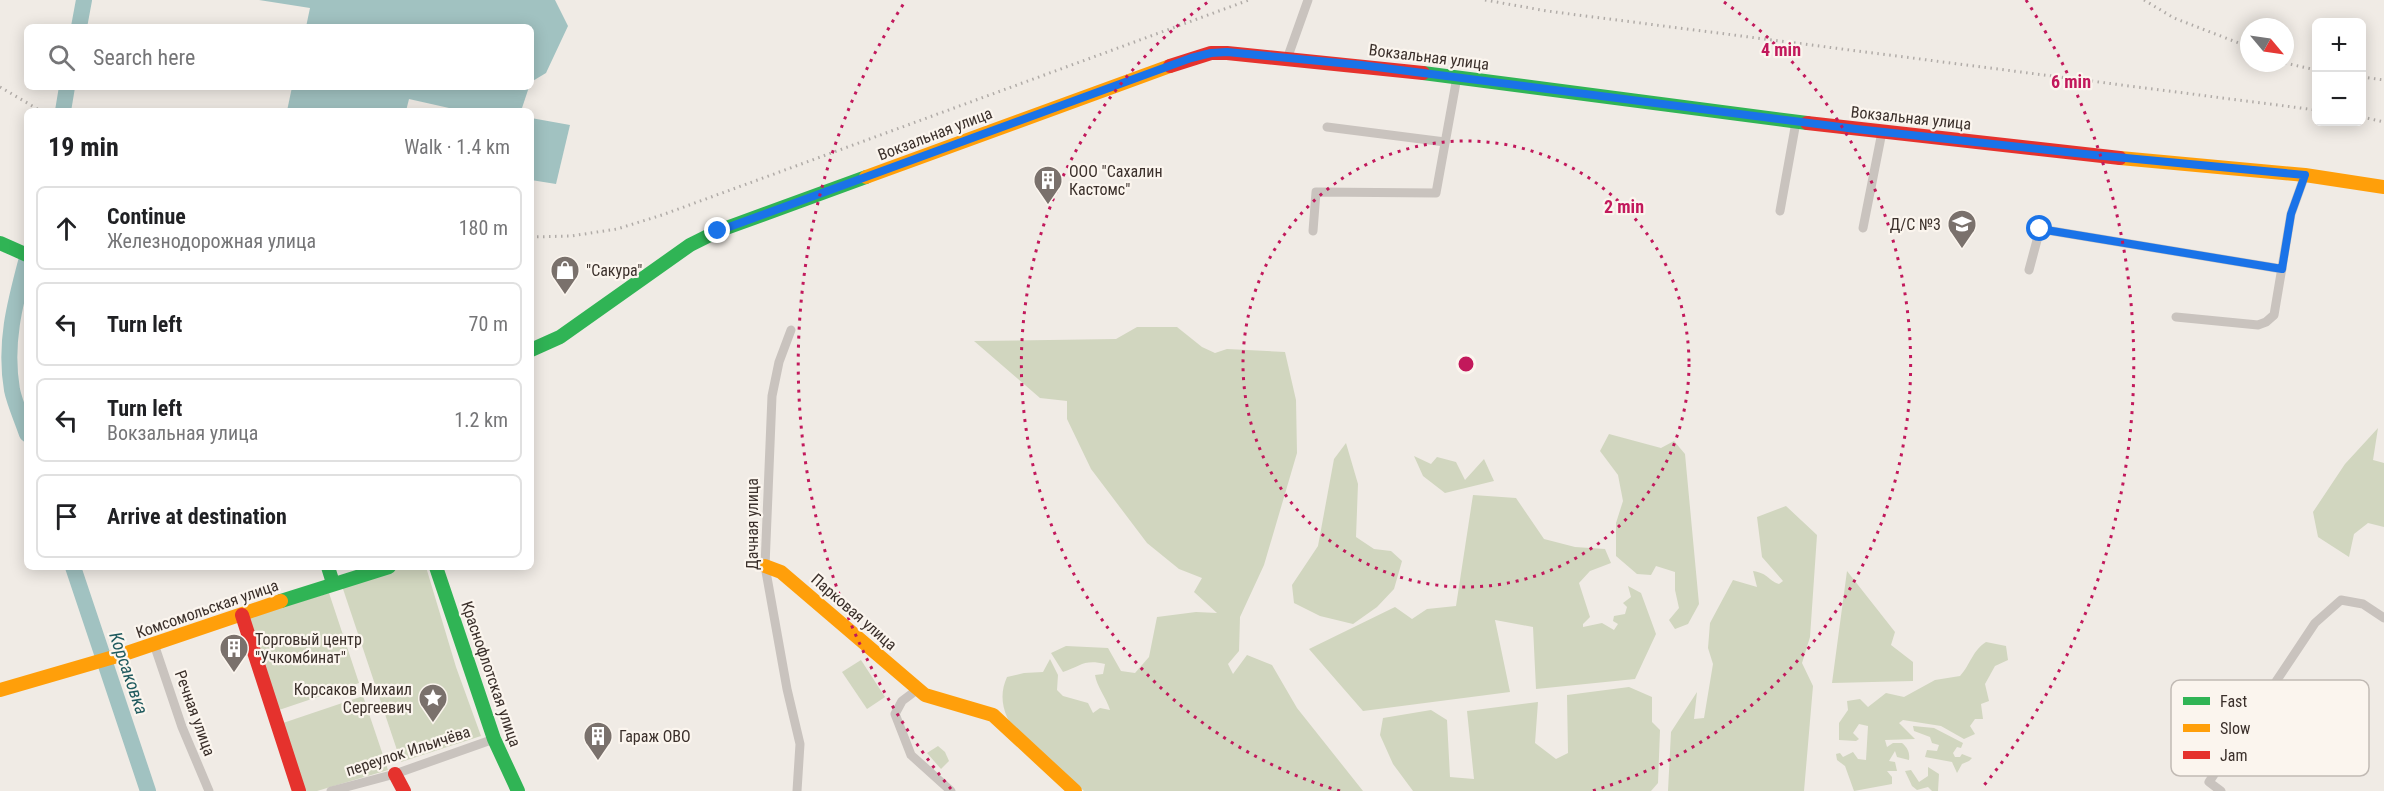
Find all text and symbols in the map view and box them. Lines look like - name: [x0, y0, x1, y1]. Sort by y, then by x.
- north arrow: [2240, 18, 2294, 72]
- map controls: [2312, 18, 2366, 126]
- button: +: [2312, 18, 2366, 72]
- search box: [24, 24, 534, 90]
- text: 4 min: [1761, 39, 1801, 60]
- street label: Вокзальная улица: [1368, 40, 1490, 74]
- icon: search: [45, 41, 78, 74]
- text: Search here: [93, 45, 195, 70]
- text: 6 min: [2051, 71, 2091, 92]
- button: −: [2312, 72, 2366, 126]
- street label: Вокзальная улица: [1850, 102, 1972, 134]
- street label: Вокзальная улица: [875, 103, 995, 165]
- text: 19 min: [48, 132, 119, 162]
- text: Walk · 1.4 km: [404, 135, 510, 159]
- place label: ООО "Сахалин Кастомс": [1069, 162, 1163, 199]
- building icon: ООО "Сахалин Кастомс": [1032, 164, 1064, 206]
- text: 2 min: [1604, 196, 1644, 217]
- text: Continue: [107, 204, 186, 229]
- school or university icon: Д/С №3: [1946, 208, 1978, 250]
- icon: ahead: [50, 212, 83, 245]
- place label: Д/С №3: [1890, 215, 1941, 234]
- route start: [2026, 215, 2052, 241]
- text: 180 m: [459, 216, 508, 240]
- route end: [704, 217, 730, 243]
- text: Железнодорожная улица: [107, 229, 316, 253]
- shop icon: "Сакура": [549, 254, 581, 296]
- place label: "Сакура": [586, 261, 642, 280]
- icon: left: [50, 308, 83, 341]
- text: Turn left: [107, 312, 182, 337]
- text: 70 m: [469, 312, 508, 336]
- centre of rings: [1456, 354, 1476, 374]
- text: Turn left: [107, 396, 182, 421]
- icon: left: [50, 404, 83, 437]
- text: 1.2 km: [454, 408, 508, 432]
- text: Вокзальная улица: [107, 421, 258, 445]
- street label: Дачная улица: [743, 478, 762, 570]
- icon: arrive: [50, 500, 83, 533]
- text: Arrive at destination: [107, 504, 287, 529]
- street label: Парковая улица: [807, 570, 901, 654]
- street label: Комсомольская улица: [133, 576, 281, 642]
- street label: Краснофлотская улица: [457, 599, 525, 749]
- water label: Корсаковка: [105, 629, 153, 717]
- place label: Торговый центр "Учкомбинат": [255, 630, 362, 667]
- building icon: Торговый центр "Учкомбинат": [218, 632, 250, 674]
- street label: Речная улица: [171, 668, 219, 758]
- place label: Корсаков Михаил Сергеевич: [294, 680, 412, 717]
- legend: [2171, 680, 2369, 776]
- place icon: Корсаков Михаил Сергеевич: [417, 682, 449, 724]
- text: Fast: [2220, 692, 2247, 711]
- text: Slow: [2220, 719, 2250, 738]
- building icon: Гараж ОВО: [582, 720, 614, 762]
- street label: переулок Ильичёва: [343, 722, 473, 780]
- place label: Гараж ОВО: [619, 727, 691, 746]
- text: Jam: [2220, 746, 2247, 765]

